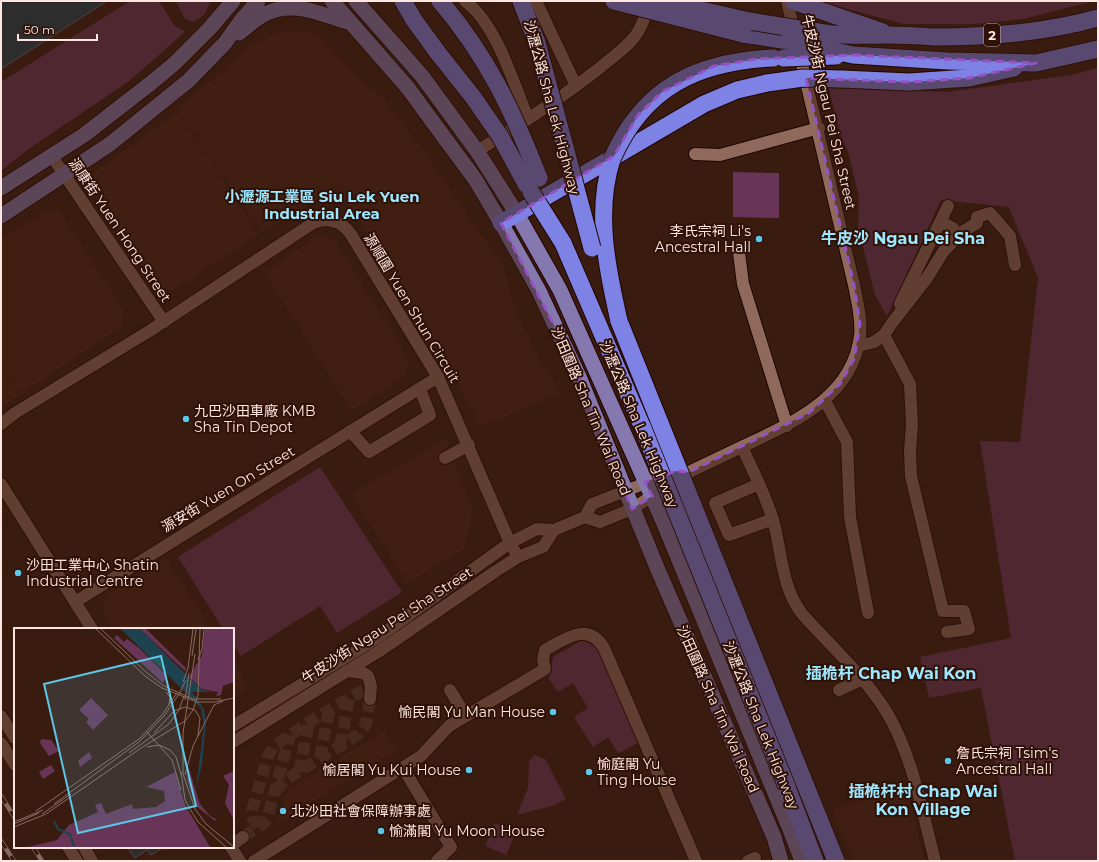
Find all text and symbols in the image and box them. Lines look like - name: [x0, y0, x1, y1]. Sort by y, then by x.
- street label: 牛皮沙街 Ngau Pei Sha Street: [798, 13, 860, 212]
- scale bar: [18, 16, 97, 42]
- street label: 沙瀝公路 Sha Lek Highway: [520, 18, 584, 197]
- text: 50 m: [24, 22, 55, 37]
- road number: 2: [984, 24, 1000, 46]
- street label: 源康街 Yuen Hong Street: [65, 154, 175, 306]
- district label: 小瀝源工業區 Siu Lek Yuen Industrial Area: [224, 187, 420, 223]
- place label: 李氏宗祠 Li's Ancestral Hall: [655, 222, 751, 256]
- district label: 牛皮沙 Ngau Pei Sha: [821, 229, 985, 248]
- street label: 源順圍 Yuen Shun Circuit: [360, 230, 464, 386]
- marker: 李氏宗祠 Li's Ancestral Hall: [754, 234, 764, 244]
- street label: 沙田圍路 Sha Tin Wai Road: [547, 324, 635, 498]
- street label: 沙瀝公路 Sha Lek Highway: [596, 338, 683, 511]
- place label: 九巴沙田車廠 KMB Sha Tin Depot: [194, 402, 316, 436]
- marker: 九巴沙田車廠 KMB Sha Tin Depot: [181, 414, 191, 424]
- street label: 源安街 Yuen On Street: [158, 442, 298, 536]
- place label: 沙田工業中心 Shatin Industrial Centre: [26, 556, 159, 590]
- street label: 牛皮沙街 Ngau Pei Sha Street: [298, 563, 476, 687]
- marker: 沙田工業中心 Shatin Industrial Centre: [13, 568, 23, 578]
- street label: 沙田圍路 Sha Tin Wai Road: [673, 622, 763, 796]
- inset map: [14, 628, 234, 848]
- street label: 沙瀝公路 Sha Lek Highway: [719, 638, 803, 812]
- district label: 插桅杆 Chap Wai Kon: [806, 664, 976, 683]
- place label: 愉民閣 Yu Man House: [398, 703, 545, 721]
- marker: 愉民閣 Yu Man House: [548, 707, 558, 717]
- place label: 詹氏宗祠 Tsim's Ancestral Hall: [956, 744, 1058, 778]
- place label: 愉庭閣 Yu Ting House: [597, 755, 676, 789]
- marker: 詹氏宗祠 Tsim's Ancestral Hall: [943, 756, 953, 766]
- place label: 愉居閣 Yu Kui House: [322, 761, 461, 779]
- marker: 愉居閣 Yu Kui House: [464, 765, 474, 775]
- marker: 愉庭閣 Yu Ting House: [584, 767, 594, 777]
- district label: 插桅杆村 Chap Wai Kon Village: [848, 782, 998, 819]
- place label: 北沙田社會保障辦事處: [291, 802, 431, 820]
- marker: 北沙田社會保障辦事處: [278, 806, 288, 816]
- place label: 愉滿閣 Yu Moon House: [389, 822, 545, 840]
- marker: 愉滿閣 Yu Moon House: [376, 826, 386, 836]

